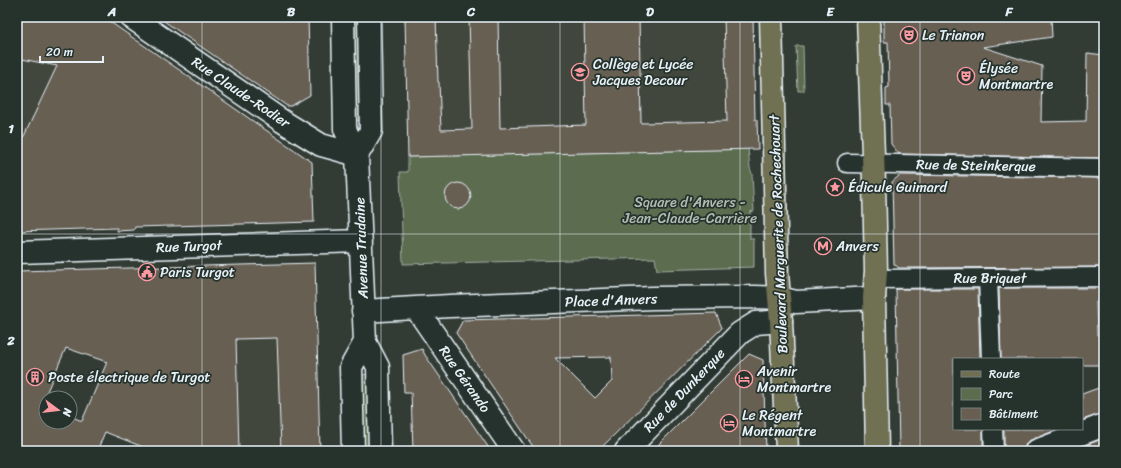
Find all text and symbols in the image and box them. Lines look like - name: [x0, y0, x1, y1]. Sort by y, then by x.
- text: A: [107, 0, 116, 23]
- text: B: [287, 0, 296, 23]
- text: C: [466, 0, 476, 23]
- text: D: [646, 0, 654, 23]
- text: E: [826, 0, 835, 23]
- text: F: [1004, 0, 1013, 23]
- place label: Le Trianon: [922, 23, 985, 48]
- theatre icon: Le Trianon: [899, 25, 919, 45]
- scale bar: [40, 38, 103, 64]
- text: 20 m: [46, 41, 73, 63]
- street label: Rue Claude-Rodier: [186, 50, 296, 136]
- place label: Collège et Lycée Jacques Decour: [592, 52, 694, 93]
- place label: Élysée Montmartre: [979, 56, 1054, 97]
- school or university icon: Collège et Lycée Jacques Decour: [570, 62, 590, 82]
- theatre icon: Élysée Montmartre: [956, 66, 976, 86]
- street label: Boulevard Marguerite de Rochechouart: [762, 113, 795, 354]
- text: 1: [8, 117, 14, 140]
- street label: Rue de Steinkerque: [916, 152, 1036, 179]
- place label: Édicule Guimard: [848, 175, 948, 200]
- place icon: Édicule Guimard: [825, 177, 845, 197]
- park label: Square d'Anvers - Jean-Claude-Carrière: [622, 190, 757, 231]
- street label: Avenue Trudaine: [347, 197, 376, 300]
- street label: Rue Turgot: [156, 233, 224, 260]
- place label: Anvers: [835, 234, 879, 259]
- metro station icon: Anvers: [813, 236, 833, 256]
- place label: Paris Turgot: [160, 260, 235, 285]
- public building icon: Paris Turgot: [137, 262, 157, 282]
- street label: Rue Briquet: [954, 266, 1028, 291]
- street label: Place d'Anvers: [564, 286, 658, 315]
- text: 2: [6, 329, 15, 352]
- street label: Rue Gérando: [432, 340, 497, 418]
- street label: Rue de Dunkerque: [637, 342, 732, 439]
- legend: [953, 358, 1083, 430]
- place label: Avenir Montmartre: [756, 359, 832, 400]
- text: Route: [989, 363, 1020, 385]
- place label: Poste électrique de Turgot: [48, 365, 210, 390]
- building icon: Poste électrique de Turgot: [25, 367, 45, 387]
- hotel icon: Avenir Montmartre: [734, 369, 754, 389]
- text: Parc: [989, 383, 1013, 405]
- north arrow: [38, 390, 78, 430]
- place label: Le Régent Montmartre: [742, 403, 817, 444]
- text: Bâtiment: [989, 403, 1038, 425]
- text: N: [57, 405, 78, 419]
- hotel icon: Le Régent Montmartre: [719, 413, 739, 433]

